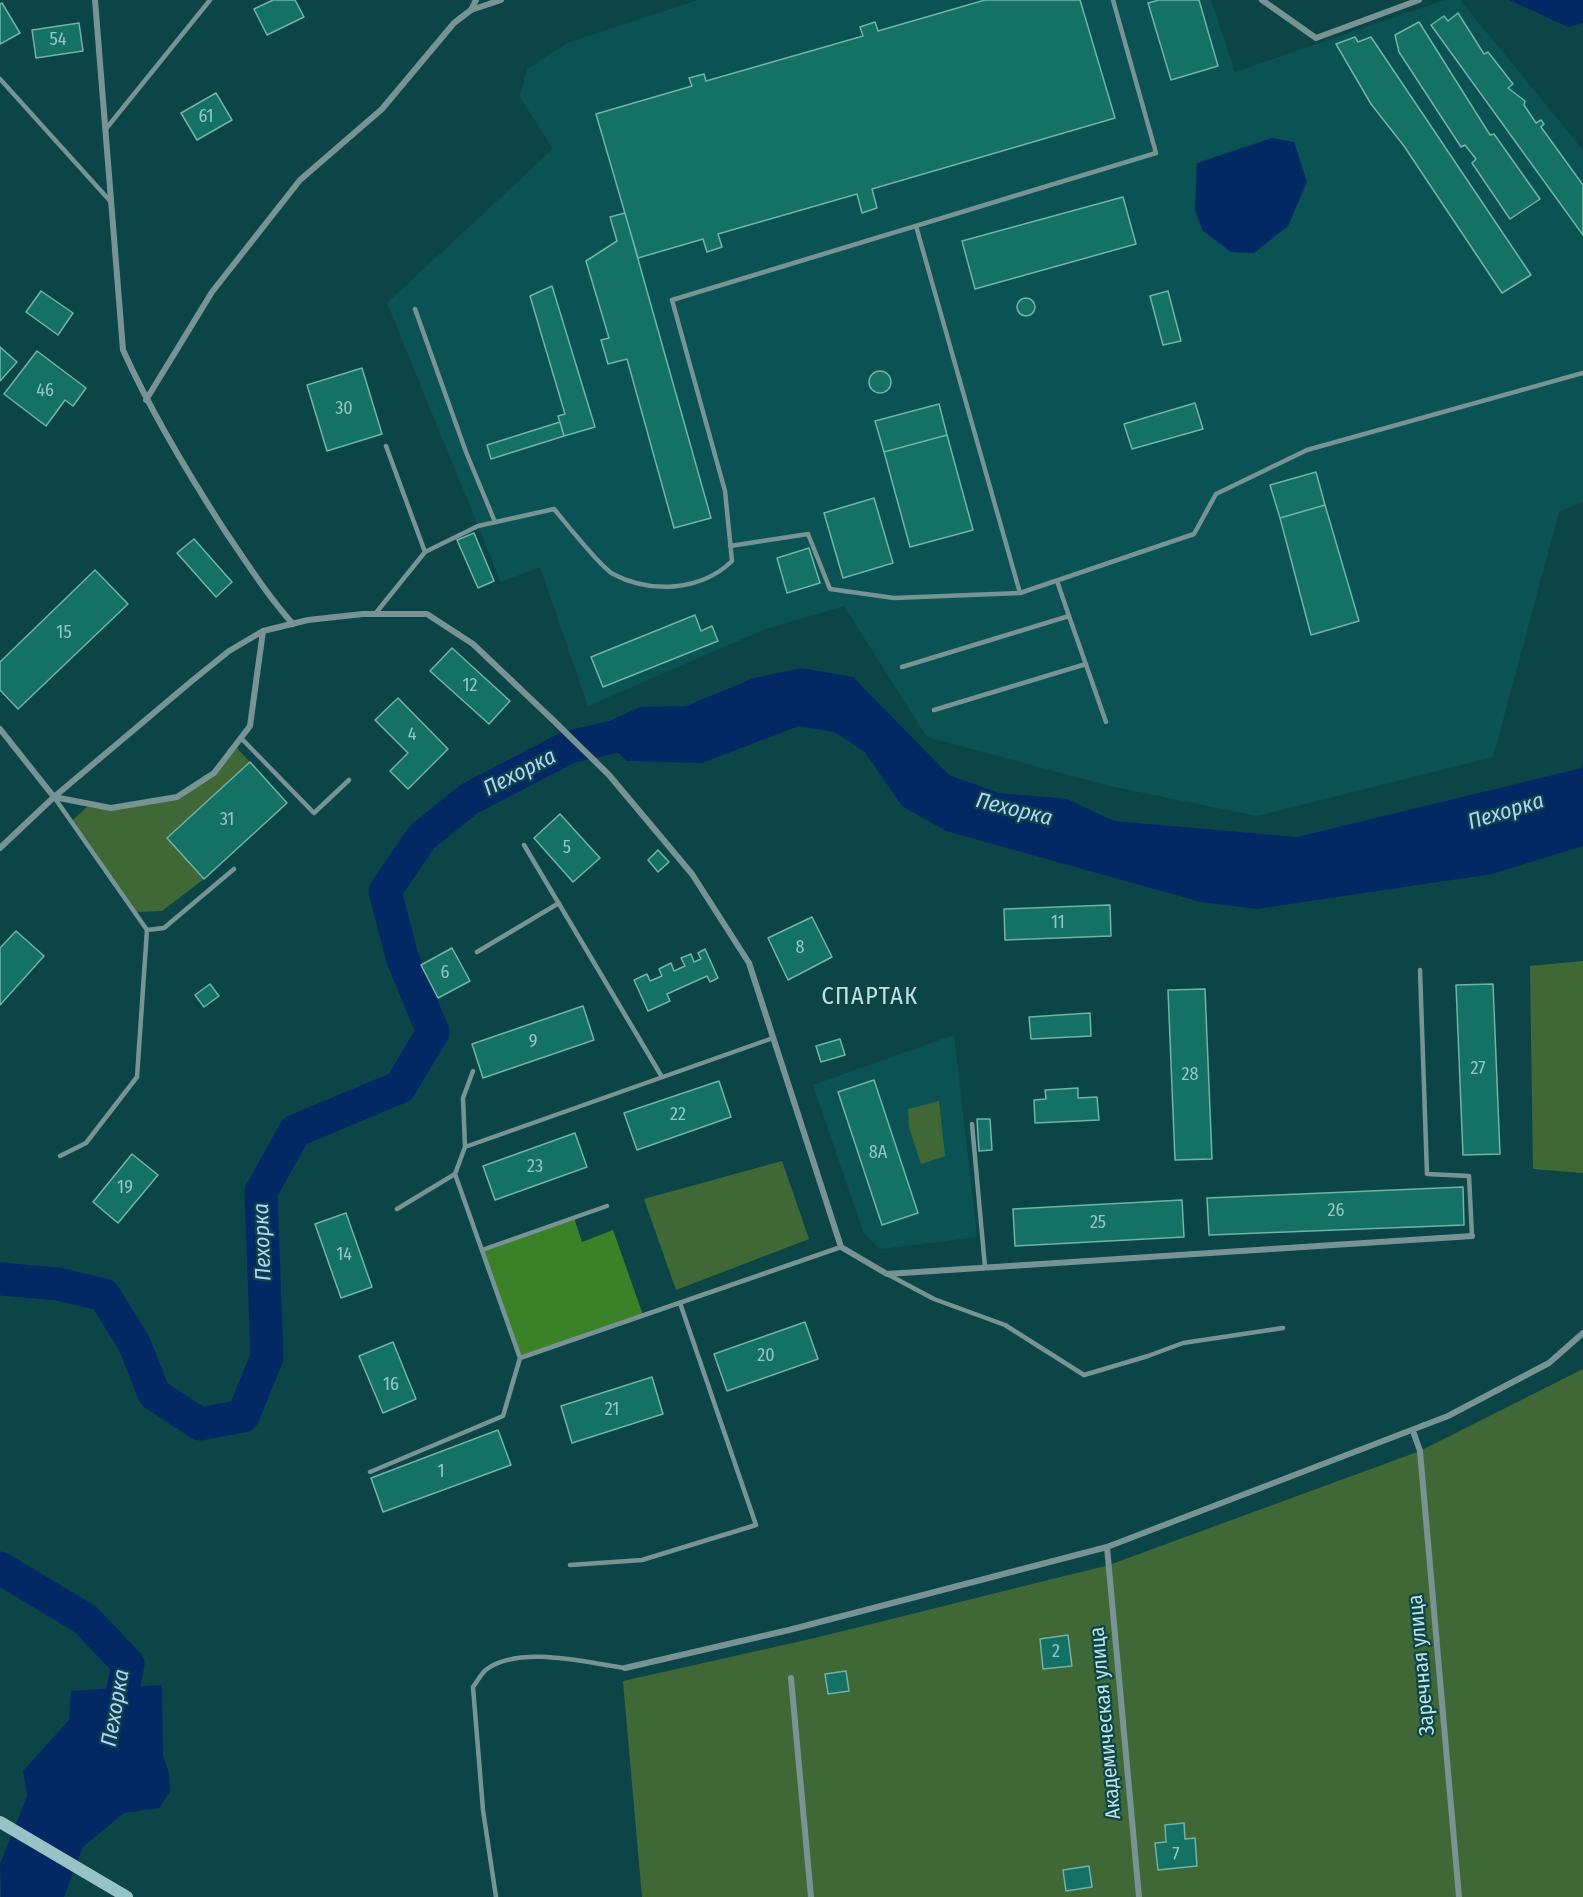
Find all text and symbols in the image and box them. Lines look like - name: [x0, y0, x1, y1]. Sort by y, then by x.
- house number: 54: [50, 29, 66, 51]
- house number: 61: [198, 106, 214, 128]
- house number: 46: [36, 380, 54, 402]
- house number: 30: [335, 398, 353, 420]
- house number: 15: [56, 622, 72, 644]
- house number: 12: [463, 675, 477, 697]
- house number: 4: [408, 724, 416, 746]
- water label: Пехорка: [479, 744, 561, 802]
- water label: Пехорка: [973, 788, 1055, 832]
- water label: Пехорка: [1465, 788, 1547, 836]
- house number: 31: [220, 809, 234, 831]
- house number: 5: [563, 837, 571, 859]
- house number: 11: [1051, 912, 1065, 934]
- house number: 8: [796, 937, 804, 959]
- house number: 6: [441, 962, 449, 984]
- district label: СПАРТАК: [821, 983, 919, 1011]
- house number: 9: [529, 1031, 537, 1053]
- house number: 27: [1470, 1058, 1486, 1080]
- house number: 28: [1182, 1064, 1198, 1086]
- house number: 22: [670, 1104, 686, 1126]
- house number: 8А: [869, 1142, 887, 1164]
- house number: 23: [527, 1156, 543, 1178]
- house number: 19: [117, 1177, 133, 1199]
- house number: 26: [1328, 1200, 1344, 1222]
- water label: Пехорка: [248, 1203, 278, 1281]
- house number: 25: [1090, 1212, 1106, 1234]
- house number: 14: [336, 1244, 352, 1266]
- house number: 20: [757, 1345, 775, 1367]
- house number: 16: [383, 1374, 399, 1396]
- house number: 21: [605, 1399, 619, 1421]
- house number: 1: [437, 1461, 445, 1483]
- street label: Заречная улица: [1403, 1593, 1441, 1737]
- street label: Академическая улица: [1085, 1626, 1127, 1820]
- house number: 2: [1052, 1641, 1060, 1663]
- water label: Пехорка: [96, 1667, 136, 1749]
- house number: 7: [1172, 1844, 1180, 1866]

